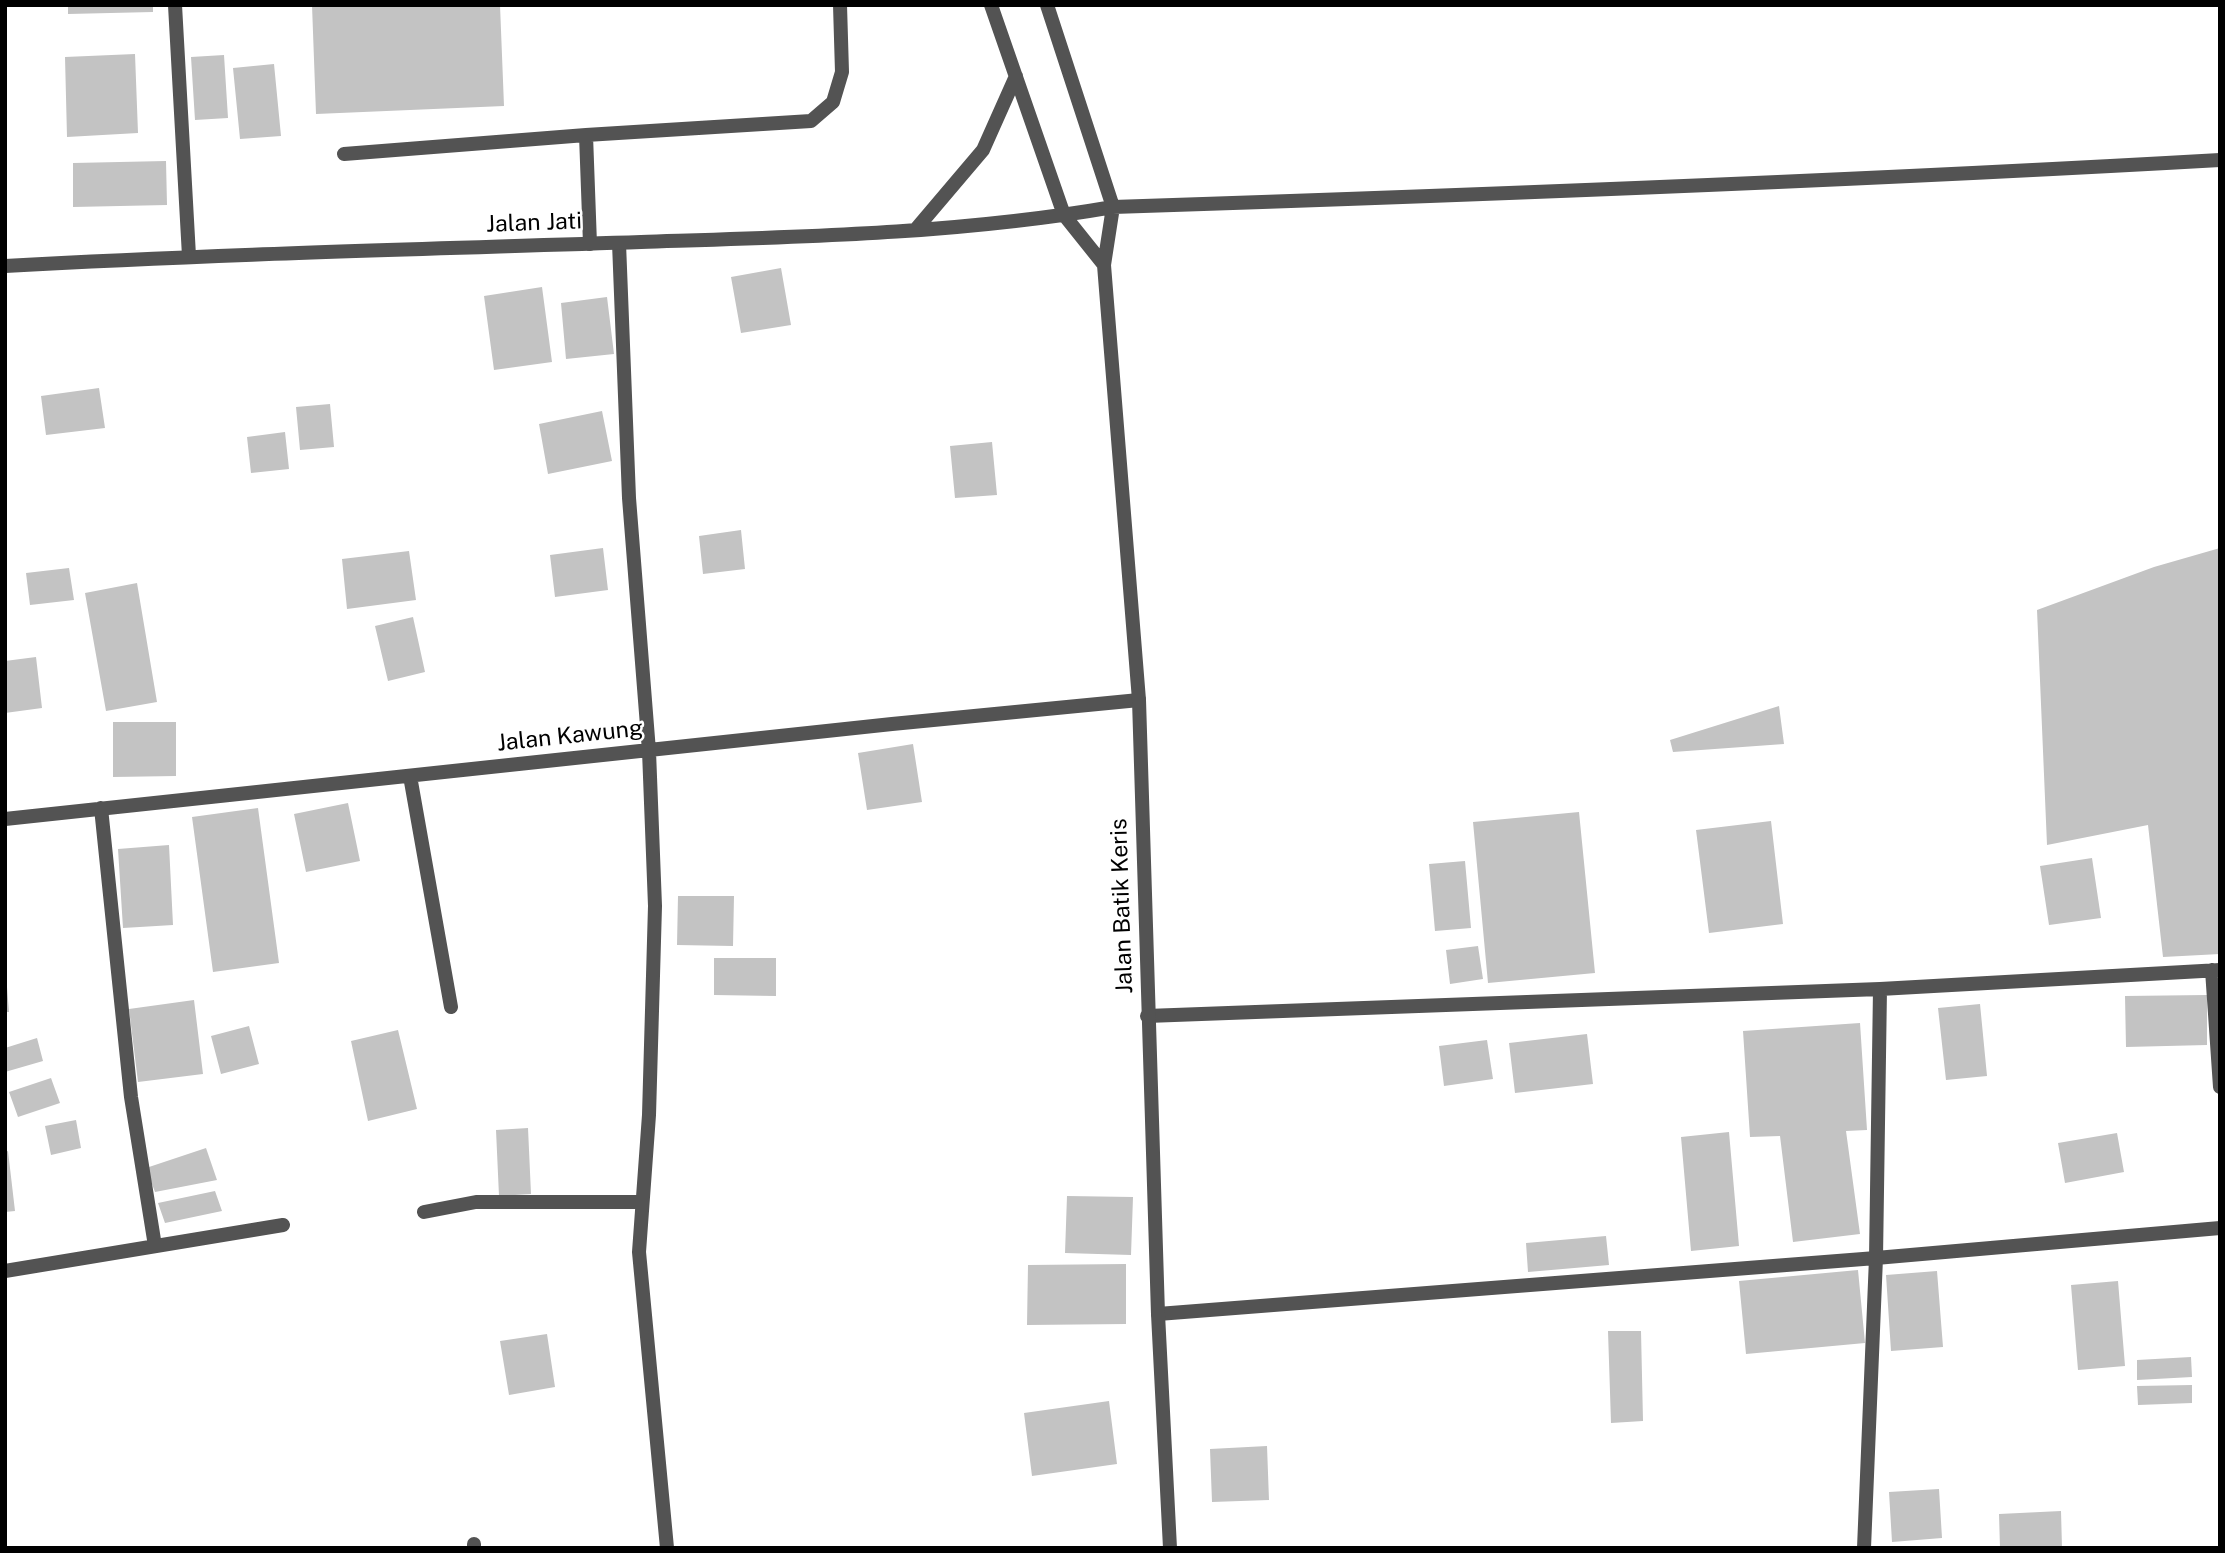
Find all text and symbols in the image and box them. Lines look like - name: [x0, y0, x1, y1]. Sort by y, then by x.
- street label: Jalan Jati: [486, 208, 582, 238]
- street label: Jalan Kawung: [495, 715, 645, 757]
- street label: Jalan Batik Keris: [1105, 818, 1139, 994]

